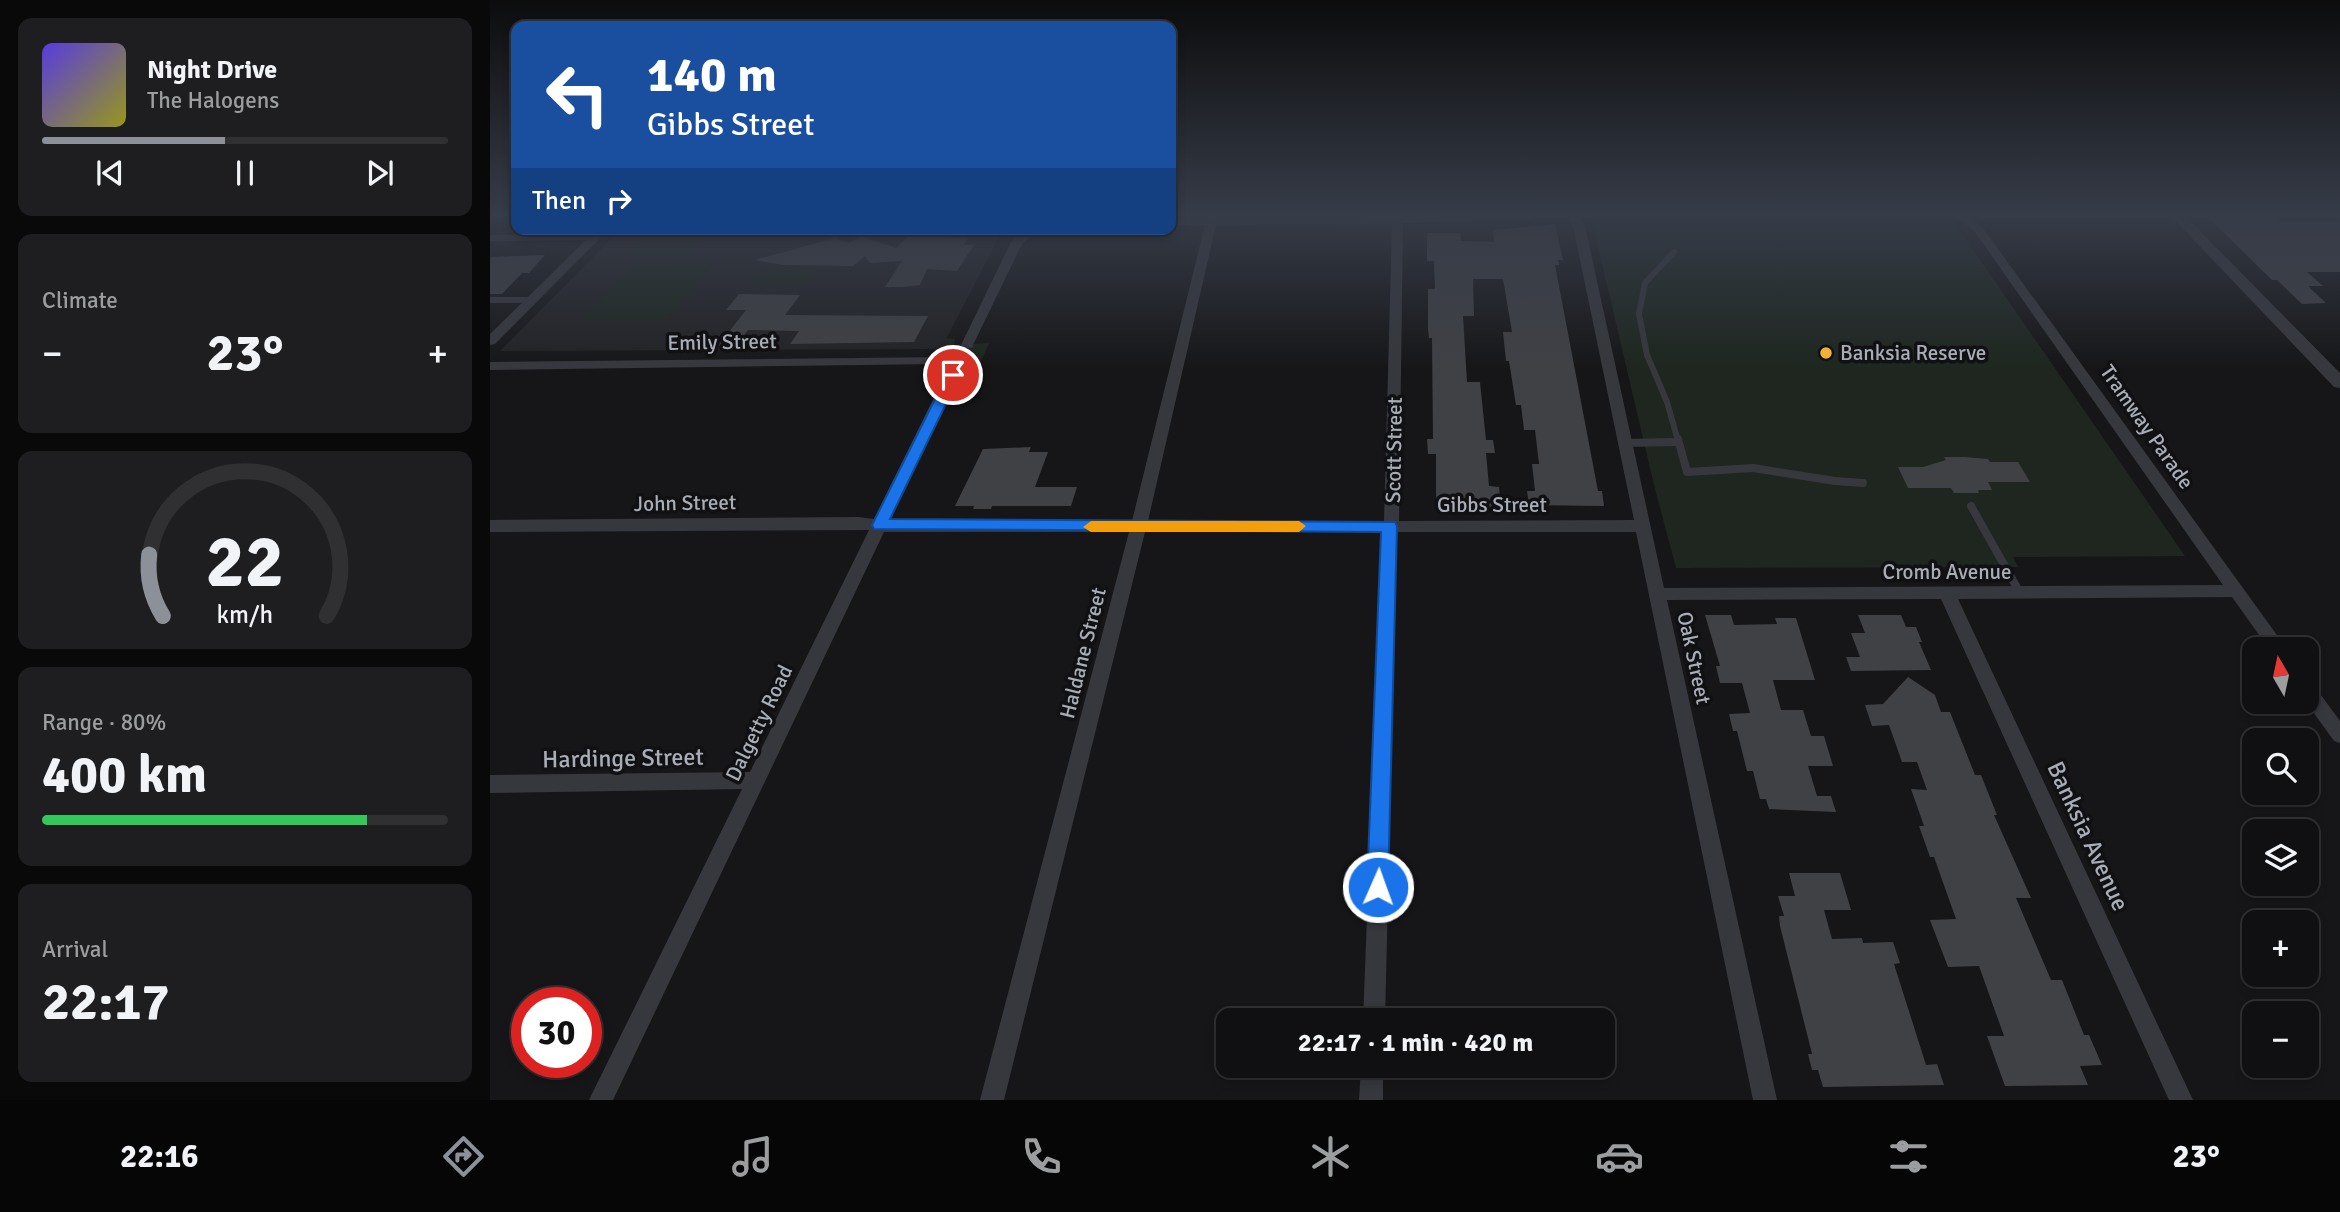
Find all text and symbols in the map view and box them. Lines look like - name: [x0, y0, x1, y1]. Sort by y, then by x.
- text: 140 m: [647, 45, 777, 105]
- icon: left: [532, 49, 623, 140]
- text: Night Drive: [147, 54, 277, 86]
- text: The Halogens: [147, 86, 279, 115]
- text: Gibbs Street: [647, 105, 814, 144]
- icon: previous: [91, 154, 129, 192]
- icon: pause: [226, 154, 264, 192]
- icon: next: [361, 154, 399, 192]
- icon: right: [600, 182, 638, 220]
- text: Then: [532, 185, 586, 217]
- text: Climate: [42, 286, 118, 315]
- text: 23°: [207, 321, 283, 385]
- street label: Emily Street: [667, 328, 777, 356]
- text: −: [42, 330, 63, 377]
- text: +: [427, 330, 448, 377]
- place label: Banksia Reserve: [1840, 340, 1986, 366]
- pin: [923, 345, 983, 405]
- marker: Banksia Reserve: [1818, 345, 1834, 361]
- icon: arrive: [934, 356, 972, 394]
- street label: Tramway Parade: [2095, 360, 2199, 494]
- street label: Scott Street: [1380, 397, 1408, 503]
- street label: John Street: [633, 489, 737, 517]
- street label: Gibbs Street: [1437, 492, 1547, 518]
- text: 22: [206, 518, 284, 607]
- street label: Cromb Avenue: [1882, 559, 2012, 585]
- street label: Haldane Street: [1054, 585, 1112, 721]
- text: km/h: [217, 599, 273, 630]
- street label: Oak Street: [1672, 609, 1716, 707]
- north arrow: [2242, 637, 2319, 714]
- map controls: [2242, 637, 2319, 1078]
- street label: Dalgetty Road: [720, 661, 798, 785]
- text: Range · 80%: [42, 708, 166, 737]
- button: search: [2242, 728, 2319, 805]
- street label: Hardinge Street: [542, 742, 704, 774]
- text: 400 km: [42, 743, 207, 807]
- street label: Banksia Avenue: [2040, 757, 2136, 915]
- button: layers: [2242, 819, 2319, 896]
- position arrow: [1341, 850, 1415, 924]
- button: +: [2242, 910, 2319, 987]
- text: Arrival: [42, 935, 108, 964]
- text: 22:17: [42, 970, 170, 1034]
- speed limit sign: 30: [511, 987, 602, 1078]
- button: −: [2242, 1001, 2319, 1078]
- text: 22:17 · 1 min · 420 m: [1298, 1027, 1533, 1059]
- icon: directions: [439, 1132, 488, 1181]
- icon: music: [728, 1132, 777, 1181]
- icon: phone: [1017, 1132, 1066, 1181]
- icon: climate: [1306, 1132, 1355, 1181]
- icon: car: [1595, 1132, 1644, 1181]
- icon: filters: [1884, 1132, 1933, 1181]
- text: 22:16: [120, 1137, 199, 1176]
- text: 23°: [2173, 1137, 2220, 1176]

